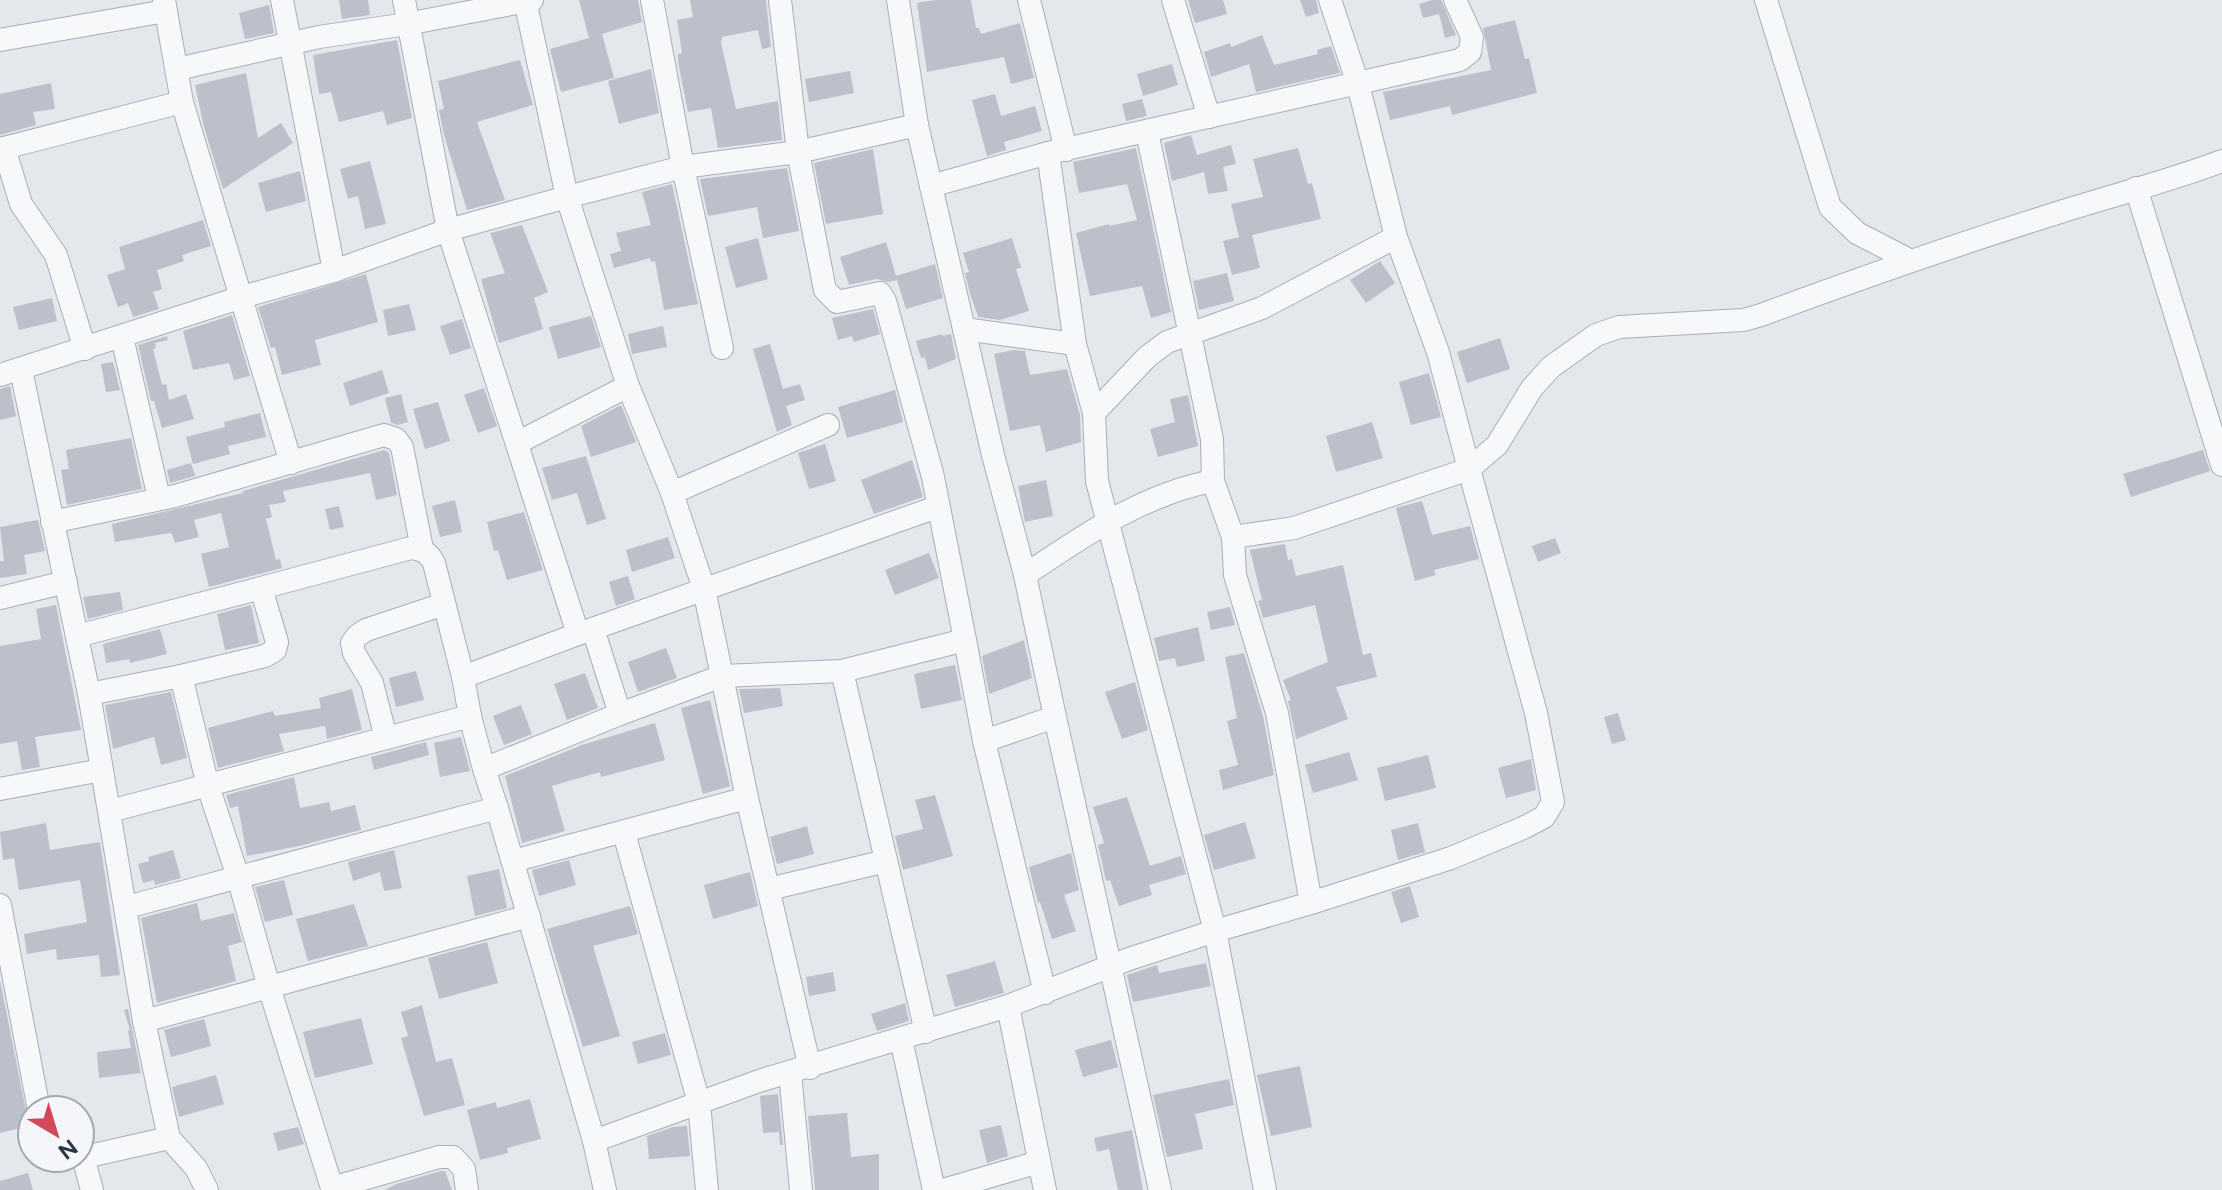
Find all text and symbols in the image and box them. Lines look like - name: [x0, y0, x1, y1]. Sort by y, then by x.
- north arrow: [16, 1094, 96, 1174]
- text: N: [53, 1133, 83, 1165]

